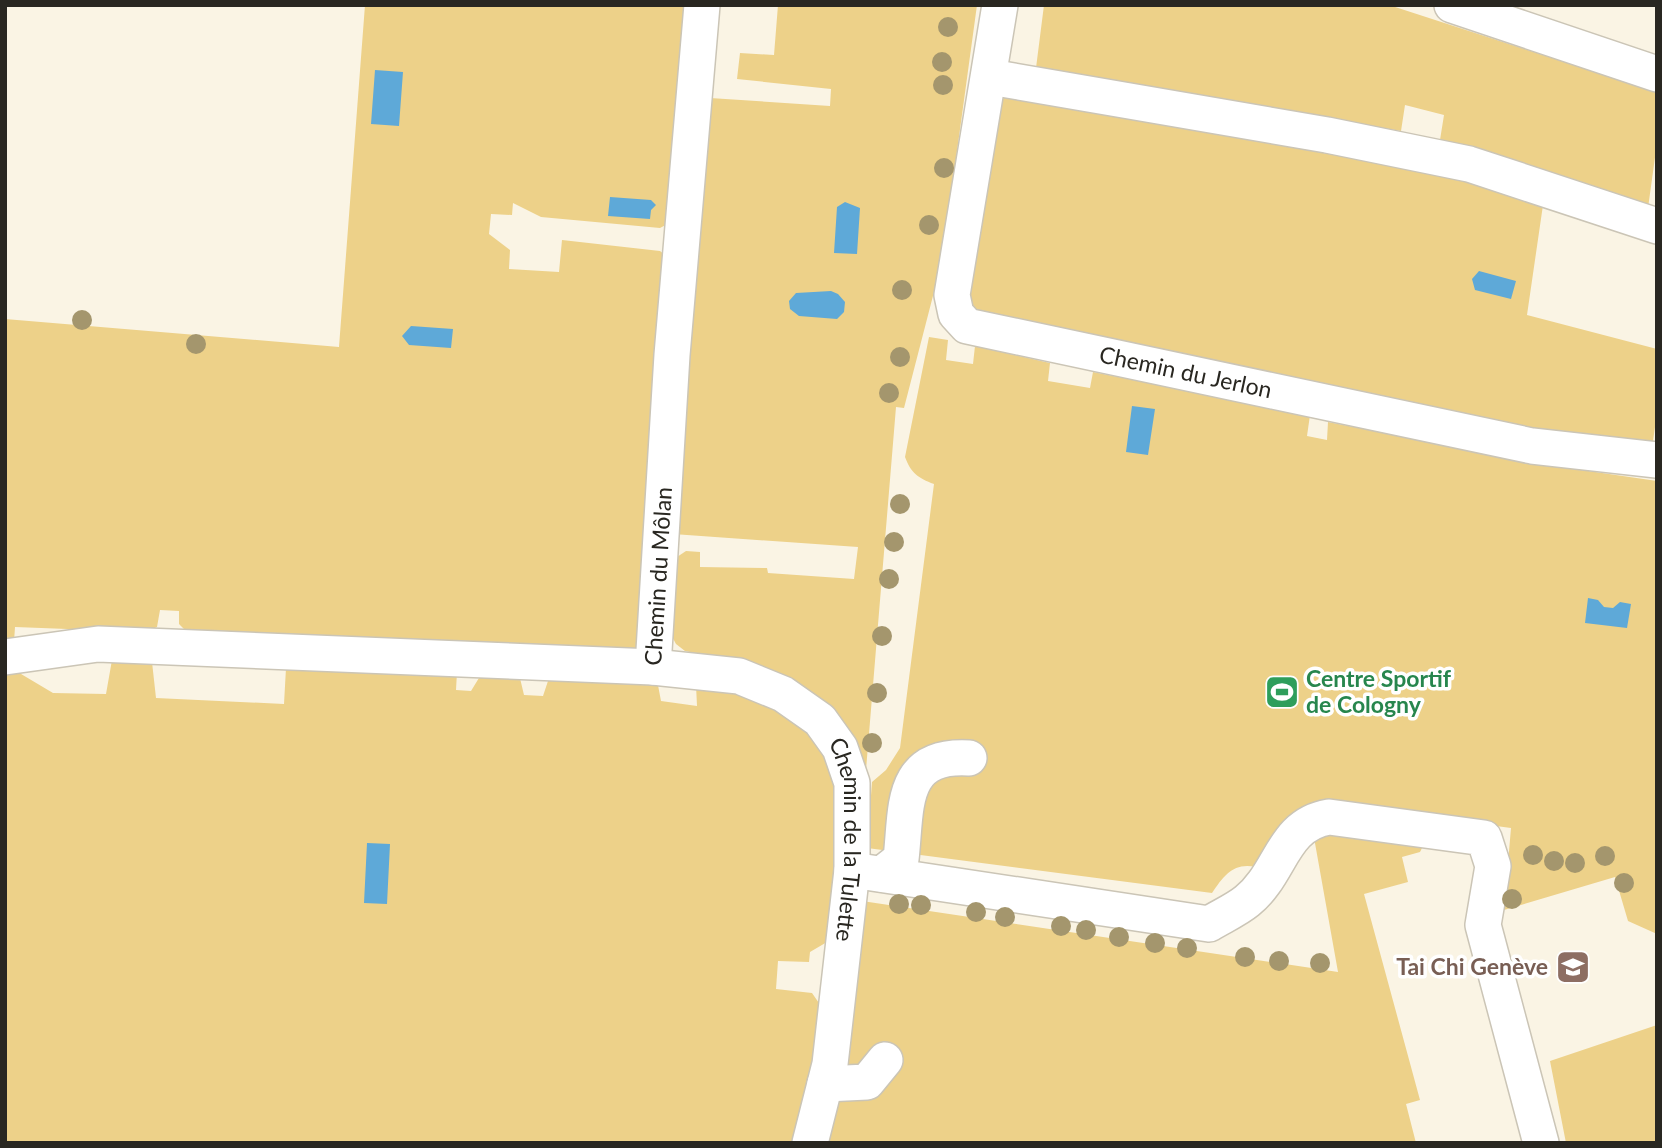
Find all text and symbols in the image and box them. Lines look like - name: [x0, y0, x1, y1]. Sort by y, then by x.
- street label: Chemin du Jerlon: [1097, 339, 1275, 403]
- street label: Chemin du Môlan: [638, 486, 677, 666]
- place label: Centre Sportif de Cologny: [1306, 664, 1452, 718]
- sports icon: Centre Sportif de Cologny: [1263, 673, 1301, 711]
- street label: Chemin de la Tulette: [824, 731, 867, 943]
- school or university icon: Tai Chi Genève: [1554, 948, 1592, 986]
- place label: Tai Chi Genève: [1396, 952, 1548, 980]

